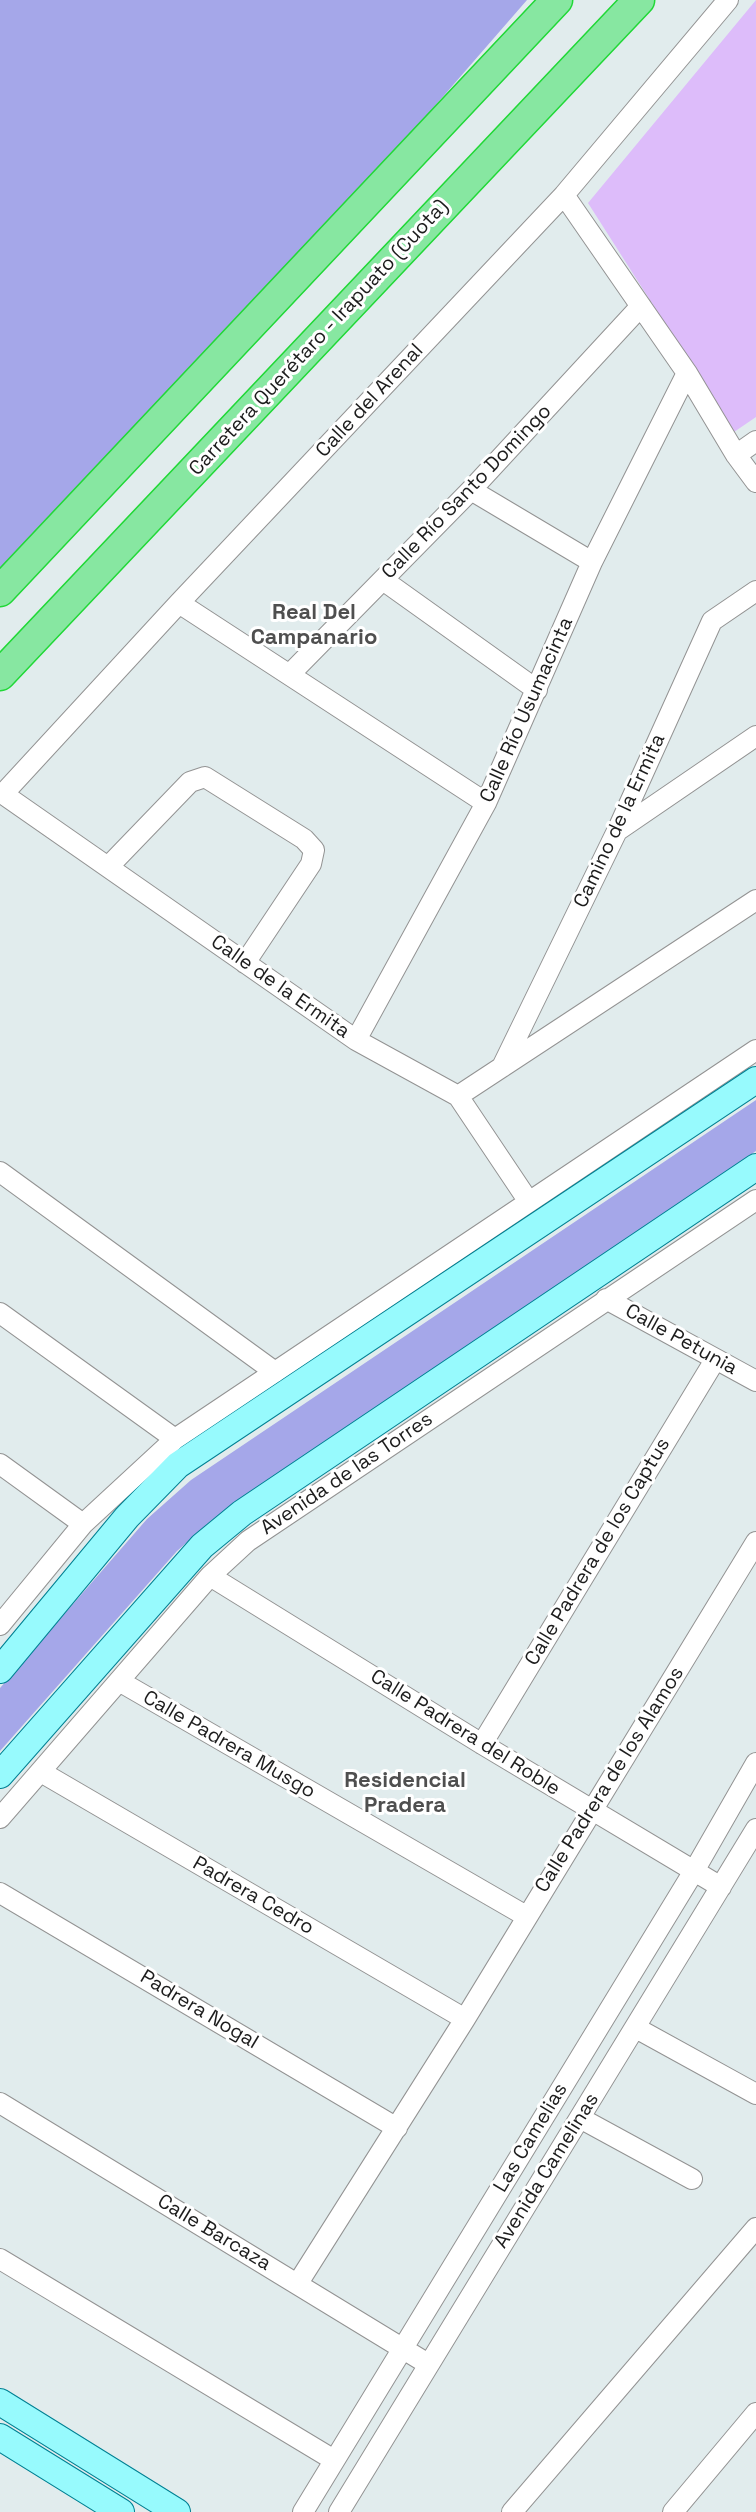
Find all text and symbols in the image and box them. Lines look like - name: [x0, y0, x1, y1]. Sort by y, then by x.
- street label: Carretera Querétaro - Irapuato (Cuota): [184, 195, 454, 481]
- street label: Calle del Arenal: [311, 339, 429, 463]
- street label: Calle Río Santo Domingo: [377, 400, 557, 584]
- district label: Real Del Campanario: [251, 600, 377, 652]
- street label: Calle Río Usumacinta: [475, 614, 579, 806]
- street label: Camino de la Ermita: [569, 730, 671, 912]
- street label: Calle de la Ermita: [206, 930, 354, 1044]
- street label: Calle Petunia: [621, 1299, 741, 1381]
- street label: Avenida de las Torres: [256, 1408, 438, 1540]
- street label: Calle Padrera de los Captus: [520, 1434, 676, 1670]
- street label: Calle Padrera de los Alamos: [530, 1663, 690, 1897]
- street label: Calle Padrera del Roble: [366, 1665, 564, 1801]
- street label: Calle Padrera Musgo: [138, 1686, 320, 1804]
- district label: Residencial Pradera: [344, 1768, 466, 1820]
- street label: Padrera Cedro: [188, 1852, 318, 1940]
- street label: Padrera Nogal: [136, 1965, 262, 2055]
- street label: Las Camelias: [489, 2079, 573, 2197]
- street label: Avenida Camelinas: [490, 2089, 604, 2253]
- street label: Calle Barcaza: [153, 2190, 275, 2276]

